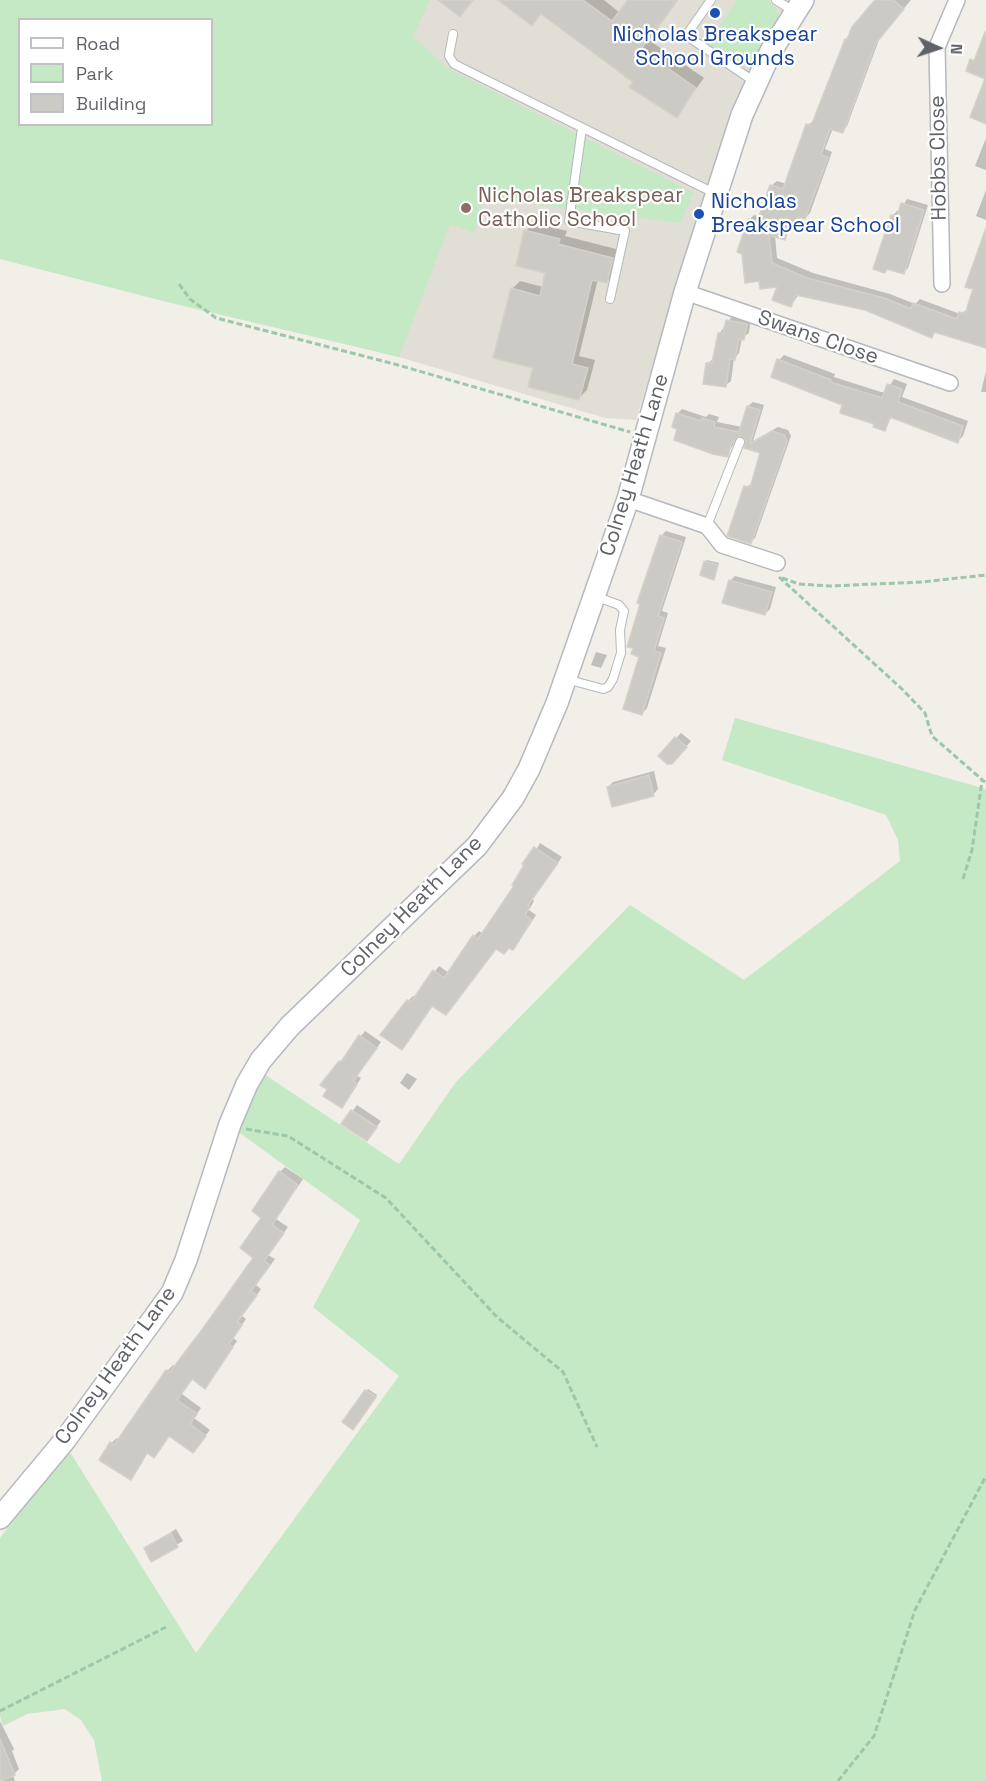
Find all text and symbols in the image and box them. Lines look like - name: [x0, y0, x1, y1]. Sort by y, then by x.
- marker: Nicholas Breakspear School Grounds: [708, 6, 722, 20]
- legend: [18, 18, 213, 126]
- north arrow: [908, 18, 968, 78]
- place label: Nicholas Breakspear School Grounds: [612, 22, 818, 72]
- text: Road: [76, 32, 120, 55]
- text: N: [946, 43, 967, 55]
- text: Park: [76, 62, 113, 85]
- text: Building: [76, 92, 146, 115]
- street label: Hobbs Close: [925, 95, 953, 221]
- place label: Nicholas Breakspear Catholic School: [478, 183, 683, 233]
- place label: Nicholas Breakspear School: [711, 189, 900, 239]
- marker: Nicholas Breakspear Catholic School: [459, 201, 473, 215]
- marker: Nicholas Breakspear School: [692, 207, 706, 221]
- street label: Swans Close: [754, 306, 882, 370]
- street label: Colney Heath Lane: [595, 371, 675, 559]
- street label: Colney Heath Lane: [336, 831, 488, 983]
- street label: Colney Heath Lane: [50, 1282, 182, 1450]

